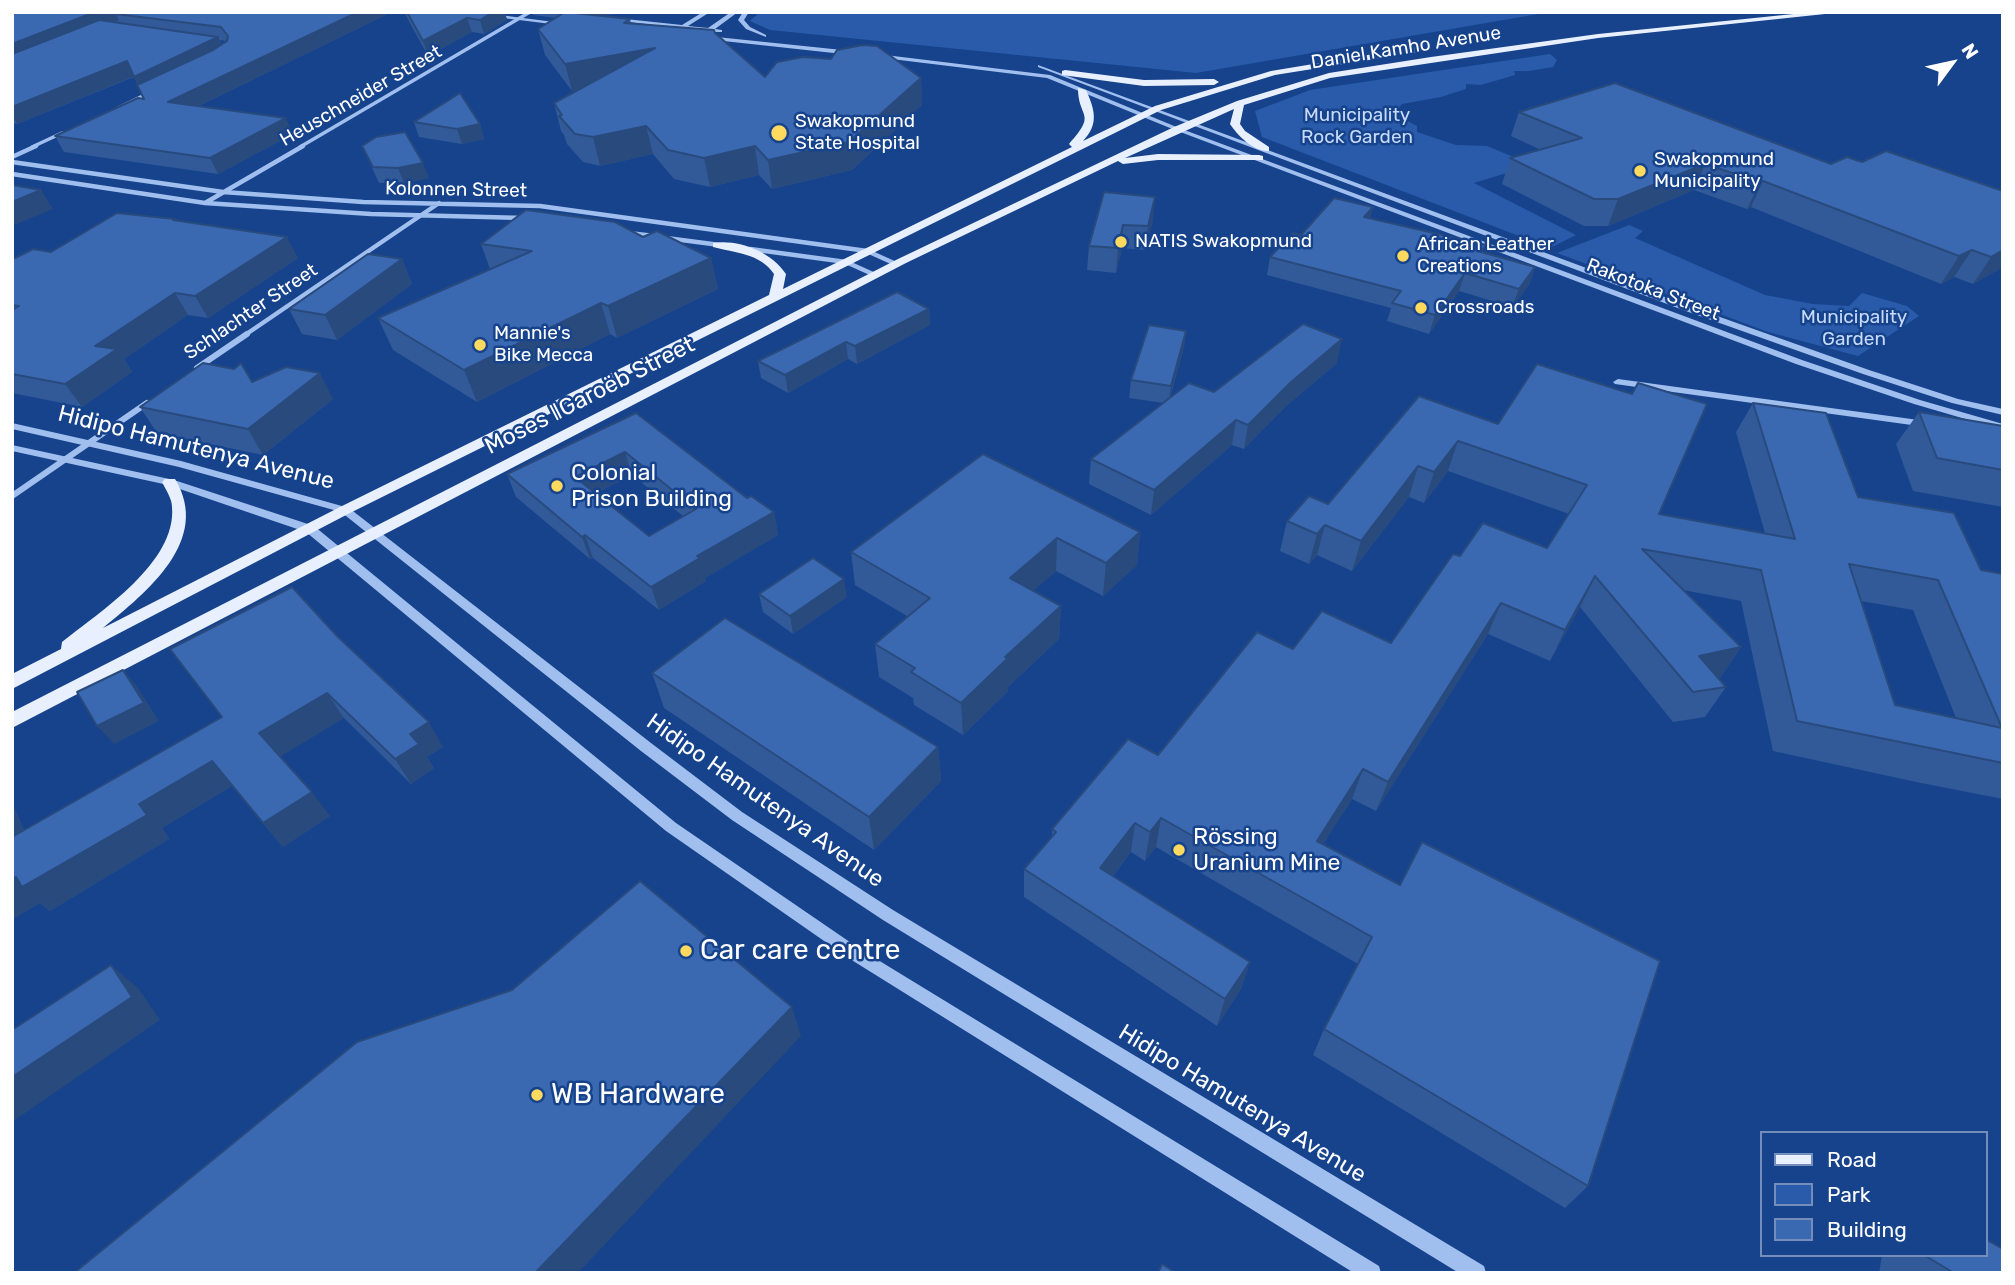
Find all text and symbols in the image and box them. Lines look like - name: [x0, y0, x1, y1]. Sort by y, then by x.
- street label: Daniel Kamho Avenue: [1309, 22, 1503, 74]
- north arrow: [1917, 28, 1987, 98]
- text: N: [1957, 39, 1983, 63]
- street label: Heuschneider Street: [276, 40, 446, 152]
- park label: Municipality Rock Garden: [1301, 105, 1413, 149]
- place label: Swakopmund State Hospital: [795, 111, 920, 155]
- marker: Swakopmund State Hospital: [769, 123, 789, 143]
- place label: Swakopmund Municipality: [1654, 149, 1774, 193]
- marker: Swakopmund Municipality: [1632, 163, 1648, 179]
- street label: Kolonnen Street: [385, 177, 527, 203]
- place label: NATIS Swakopmund: [1135, 231, 1312, 253]
- marker: NATIS Swakopmund: [1113, 234, 1129, 250]
- place label: African Leather Creations: [1417, 234, 1554, 278]
- marker: African Leather Creations: [1395, 248, 1411, 264]
- street label: Rakotoka Street: [1583, 254, 1723, 326]
- street label: Schlachter Street: [180, 259, 322, 365]
- place label: Crossroads: [1435, 297, 1534, 319]
- marker: Crossroads: [1413, 300, 1429, 316]
- park label: Municipality Garden: [1801, 307, 1907, 351]
- place label: Mannie's Bike Mecca: [494, 323, 593, 367]
- street label: Moses ǁGaroëb Street: [481, 331, 699, 461]
- marker: Mannie's Bike Mecca: [472, 337, 488, 353]
- street label: Hidipo Hamutenya Avenue: [55, 400, 337, 496]
- place label: Colonial Prison Building: [571, 459, 732, 513]
- marker: Colonial Prison Building: [549, 478, 565, 494]
- street label: Hidipo Hamutenya Avenue: [641, 708, 889, 894]
- place label: Rössing Uranium Mine: [1193, 823, 1340, 877]
- marker: Rössing Uranium Mine: [1171, 842, 1187, 858]
- place label: Car care centre: [700, 934, 900, 968]
- marker: Car care centre: [678, 943, 694, 959]
- street label: Hidipo Hamutenya Avenue: [1113, 1019, 1371, 1189]
- place label: WB Hardware: [551, 1078, 725, 1112]
- marker: WB Hardware: [529, 1087, 545, 1103]
- legend: [1759, 1131, 1987, 1257]
- text: Road: [1827, 1147, 1877, 1172]
- text: Park: [1827, 1182, 1871, 1207]
- text: Building: [1827, 1217, 1907, 1242]

